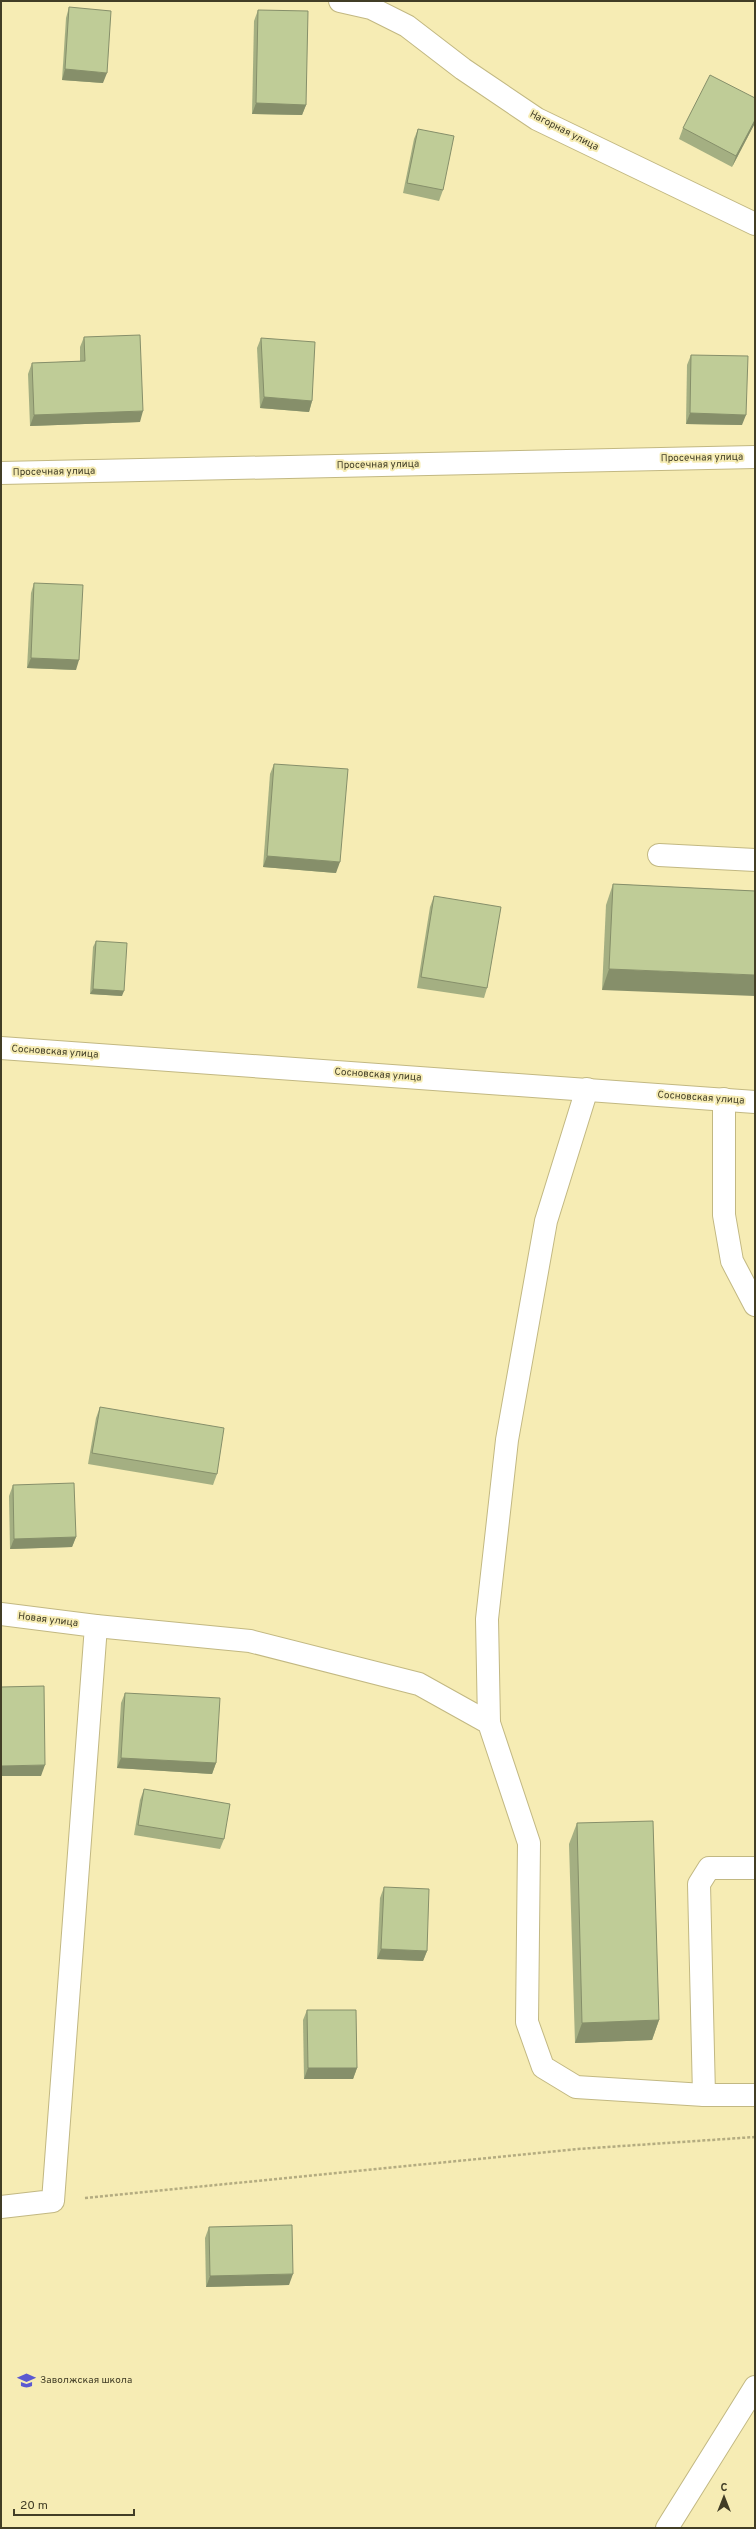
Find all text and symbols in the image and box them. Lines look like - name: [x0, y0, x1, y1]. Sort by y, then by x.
- street label: Нагорная улица: [527, 108, 601, 154]
- street label: Просечная улица: [661, 451, 743, 465]
- street label: Просечная улица: [337, 458, 419, 472]
- street label: Просечная улица: [13, 465, 95, 479]
- street label: Сосновская улица: [11, 1042, 99, 1062]
- street label: Сосновская улица: [334, 1065, 422, 1085]
- street label: Сосновская улица: [657, 1088, 745, 1108]
- street label: Новая улица: [17, 1610, 79, 1630]
- school or university icon: Заволжская школа: [17, 2370, 37, 2390]
- place label: Заволжская школа: [40, 2374, 132, 2387]
- north arrow: [704, 2477, 744, 2517]
- text: С: [720, 2481, 728, 2495]
- scale bar: [14, 2491, 134, 2517]
- text: 20 m: [20, 2498, 48, 2514]

